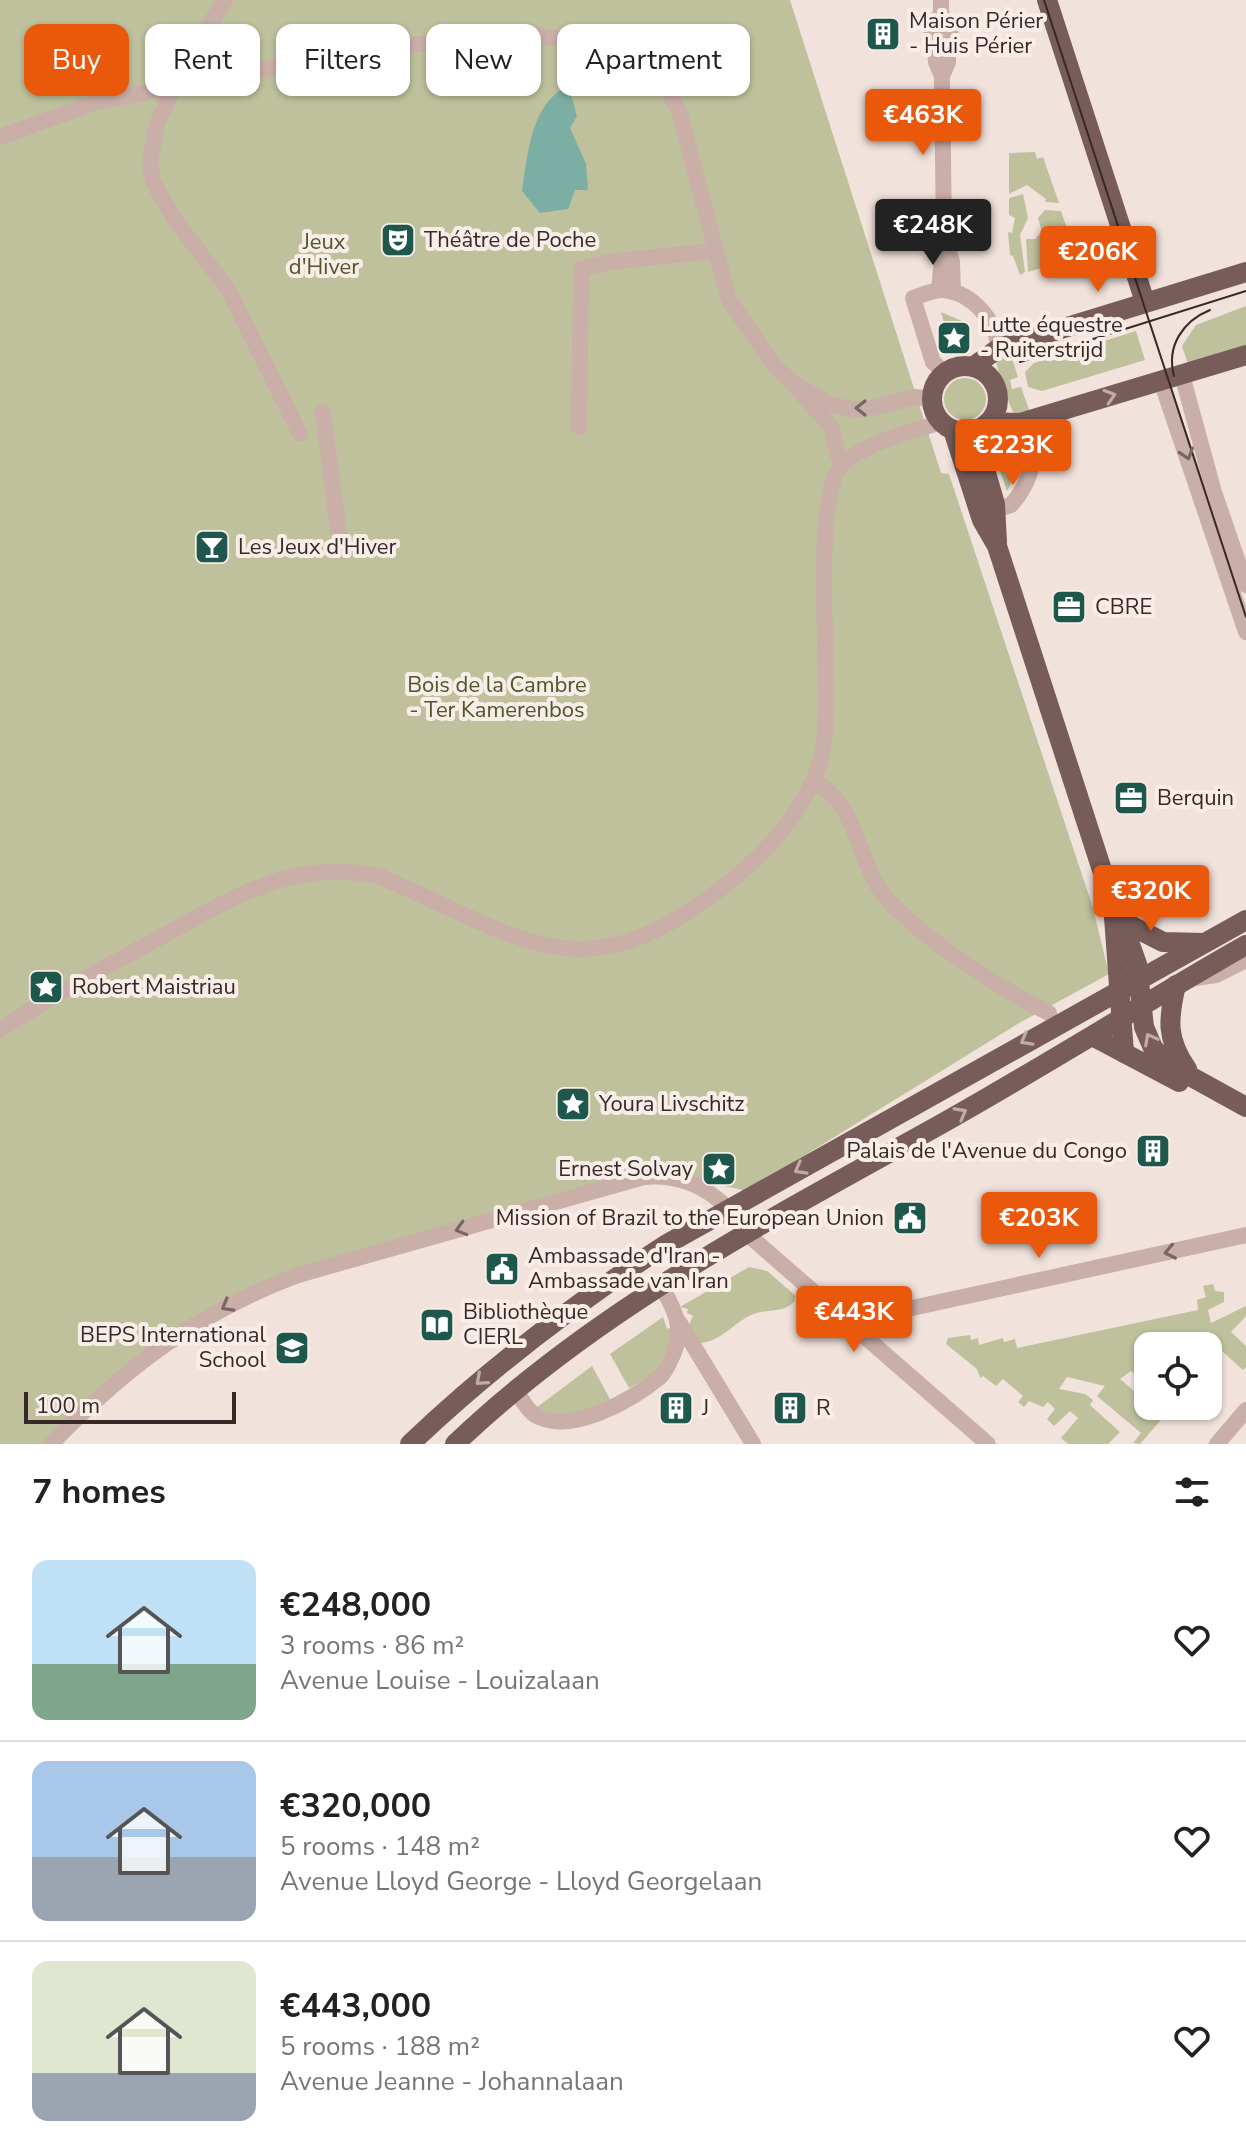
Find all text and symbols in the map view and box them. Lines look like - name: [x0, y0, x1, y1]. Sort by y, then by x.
- place label: Maison Périer - Huis Périer: [909, 6, 1043, 61]
- building icon: Maison Périer - Huis Périer: [864, 15, 902, 53]
- chip: Buy: [24, 24, 129, 96]
- chip: Rent: [145, 24, 260, 96]
- chip: Filters: [276, 24, 410, 96]
- chip: New: [426, 24, 541, 96]
- chip: Apartment: [557, 24, 750, 96]
- pin: €463K: [867, 89, 979, 157]
- text: €463K: [883, 97, 963, 132]
- pin: €248K: [877, 199, 989, 267]
- text: €248K: [893, 207, 973, 242]
- theatre icon: Théâtre de Poche: [379, 221, 417, 259]
- place label: Théâtre de Poche: [424, 225, 596, 255]
- pin: €206K: [1042, 226, 1154, 294]
- park label: Jeux d'Hiver: [289, 227, 359, 282]
- text: €206K: [1058, 234, 1138, 269]
- place label: Lutte équestre - Ruiterstrijd: [980, 310, 1123, 365]
- place icon: Lutte équestre - Ruiterstrijd: [935, 319, 973, 357]
- one-way arrow: [1102, 389, 1116, 405]
- one-way arrow: [854, 399, 867, 417]
- pin: €223K: [957, 419, 1069, 487]
- text: €223K: [973, 427, 1053, 462]
- one-way arrow: [1177, 446, 1193, 460]
- bar icon: Les Jeux d'Hiver: [193, 528, 231, 566]
- place label: Les Jeux d'Hiver: [238, 532, 397, 562]
- office icon: CBRE: [1050, 588, 1088, 626]
- place label: CBRE: [1095, 592, 1152, 622]
- park label: Bois de la Cambre - Ter Kamerenbos: [407, 670, 587, 725]
- office icon: Berquin: [1112, 779, 1150, 817]
- place label: Berquin: [1157, 783, 1234, 813]
- pin: €320K: [1095, 865, 1207, 933]
- text: €320K: [1111, 873, 1191, 908]
- place icon: Robert Maistriau: [27, 968, 65, 1006]
- place label: Robert Maistriau: [72, 972, 236, 1002]
- one-way arrow: [1020, 1031, 1034, 1046]
- one-way arrow: [1145, 1033, 1160, 1047]
- place icon: Youra Livschitz: [554, 1085, 592, 1123]
- place label: Youra Livschitz: [598, 1089, 744, 1119]
- one-way arrow: [952, 1107, 966, 1123]
- building icon: Palais de l'Avenue du Congo: [1134, 1132, 1172, 1170]
- place label: Palais de l'Avenue du Congo: [846, 1136, 1127, 1166]
- place icon: Ernest Solvay: [700, 1150, 738, 1188]
- place label: Ernest Solvay: [558, 1154, 694, 1184]
- one-way arrow: [793, 1159, 808, 1174]
- pin: €203K: [983, 1192, 1095, 1260]
- public building icon: Mission of Brazil to the European Union: [891, 1199, 929, 1237]
- text: €203K: [999, 1200, 1079, 1235]
- place label: Mission of Brazil to the European Union: [496, 1203, 884, 1233]
- one-way arrow: [455, 1220, 468, 1236]
- place label: Ambassade d'Iran - Ambassade van Iran: [528, 1241, 729, 1296]
- one-way arrow: [1163, 1243, 1177, 1260]
- public building icon: Ambassade d'Iran - Ambassade van Iran: [483, 1250, 521, 1288]
- pin: €443K: [798, 1286, 910, 1354]
- text: €443K: [814, 1294, 894, 1329]
- one-way arrow: [221, 1296, 236, 1312]
- place label: Bibliothèque CIERL: [463, 1297, 588, 1352]
- library icon: Bibliothèque CIERL: [418, 1306, 456, 1344]
- place label: BEPS International School: [80, 1320, 266, 1375]
- school or university icon: BEPS International School: [273, 1329, 311, 1367]
- map controls: [1134, 1332, 1222, 1420]
- button: locate: [1134, 1332, 1222, 1420]
- one-way arrow: [475, 1371, 490, 1385]
- scale bar: [24, 1388, 236, 1424]
- building icon: J: [657, 1389, 695, 1427]
- building icon: R: [771, 1389, 809, 1427]
- text: 100 m: [36, 1391, 100, 1421]
- place label: J: [701, 1393, 709, 1423]
- place label: R: [816, 1393, 831, 1423]
- text: 7 homes: [32, 1469, 166, 1515]
- icon: filters: [1170, 1470, 1214, 1514]
- text: €248,000: [280, 1582, 431, 1628]
- icon: home: [96, 1592, 192, 1688]
- icon: heart: [1170, 1618, 1214, 1662]
- text: 3 rooms · 86 m²: [280, 1628, 464, 1663]
- text: Avenue Louise - Louizalaan: [280, 1663, 600, 1698]
- text: €320,000: [280, 1783, 431, 1829]
- icon: home: [96, 1793, 192, 1889]
- icon: heart: [1170, 1819, 1214, 1863]
- text: 5 rooms · 148 m²: [280, 1829, 480, 1864]
- text: Avenue Lloyd George - Lloyd Georgelaan: [280, 1864, 762, 1899]
- text: €443,000: [280, 1983, 431, 2029]
- icon: home: [96, 1993, 192, 2089]
- icon: heart: [1170, 2019, 1214, 2063]
- text: 5 rooms · 188 m²: [280, 2029, 480, 2064]
- text: Avenue Jeanne - Johannalaan: [280, 2064, 624, 2099]

